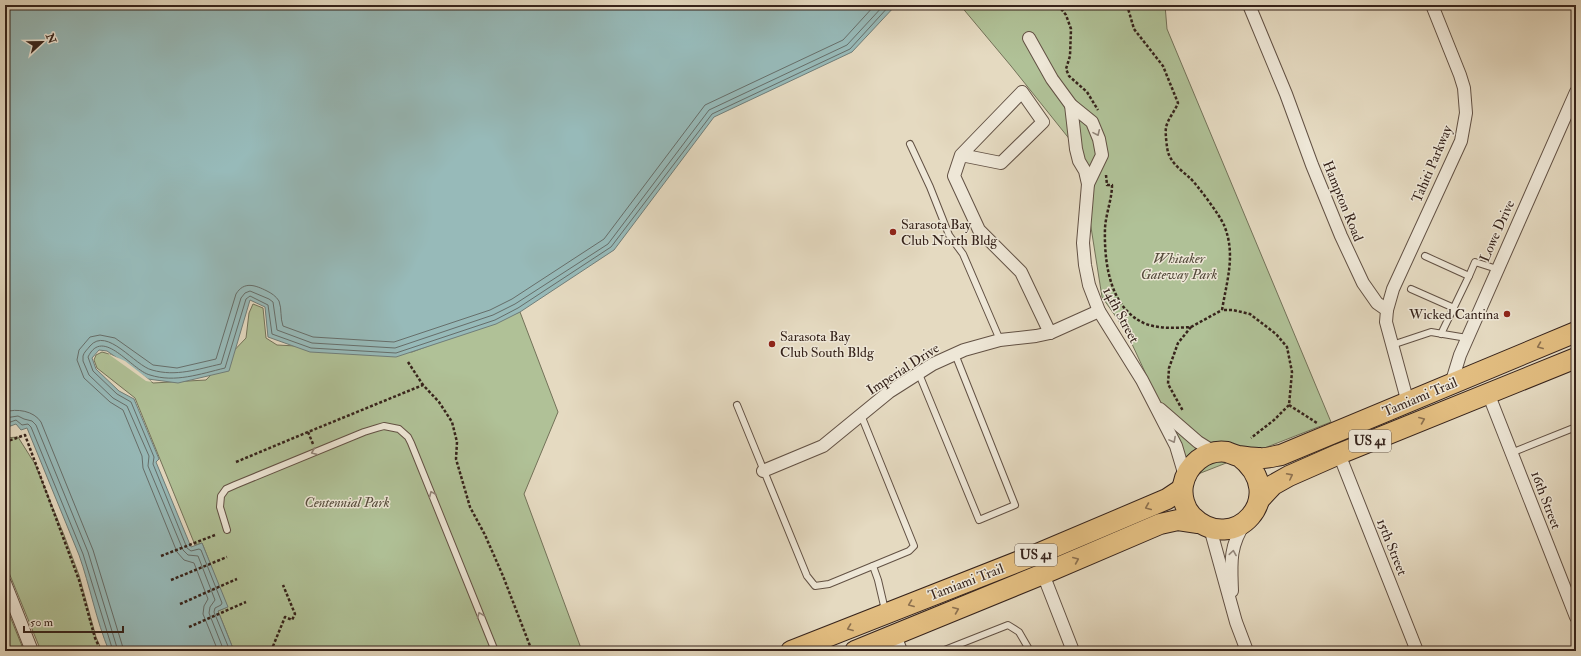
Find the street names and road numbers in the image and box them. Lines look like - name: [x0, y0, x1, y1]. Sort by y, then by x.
- street label: Tahiti Parkway: [1408, 122, 1457, 206]
- street label: Hampton Road: [1318, 158, 1367, 244]
- street label: Lowe Drive: [1476, 197, 1518, 265]
- street label: 14th Street: [1099, 284, 1143, 346]
- street label: Imperial Drive: [864, 339, 943, 399]
- street label: Tamiami Trail: [1380, 373, 1460, 420]
- road number: US 41: [1349, 430, 1391, 452]
- street label: 16th Street: [1527, 469, 1565, 532]
- street label: 15th Street: [1373, 516, 1411, 578]
- road number: US 41: [1015, 544, 1057, 566]
- street label: Tamiami Trail: [926, 560, 1007, 604]

